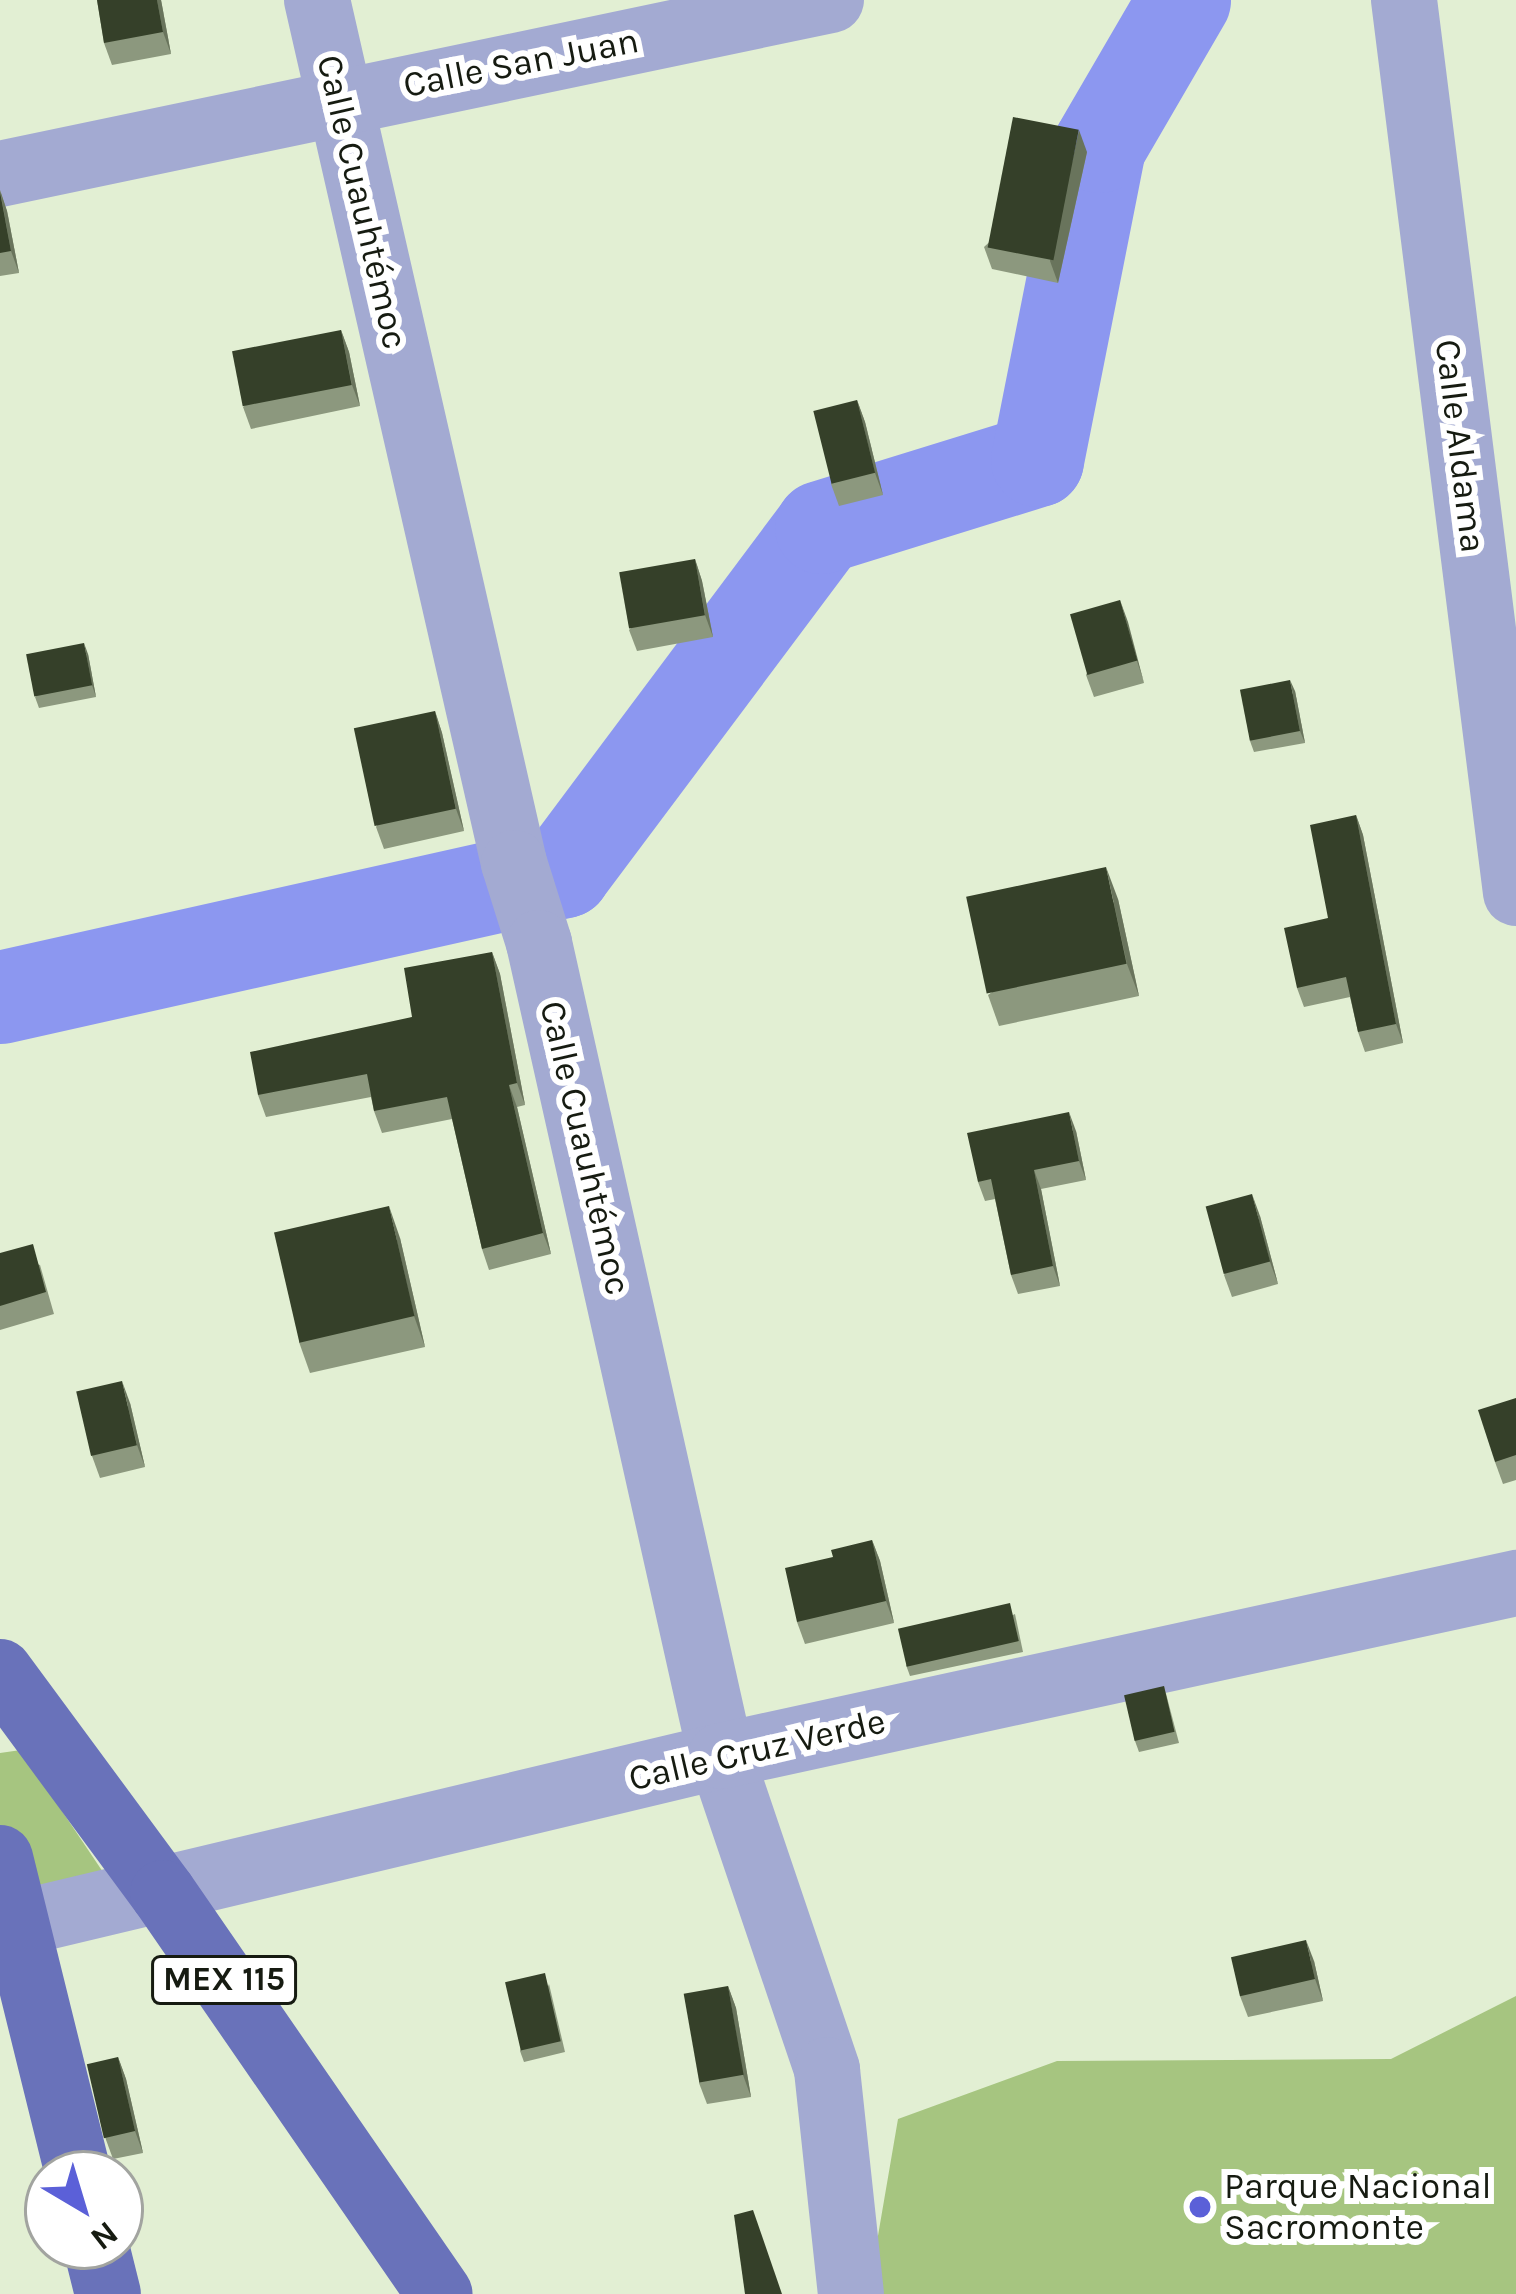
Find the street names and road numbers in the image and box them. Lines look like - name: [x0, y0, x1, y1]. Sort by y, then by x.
- street label: Calle San Juan: [400, 19, 642, 107]
- street label: Calle Cuauhtémoc: [307, 51, 417, 353]
- street label: Calle Aldama: [1425, 337, 1495, 555]
- street label: Calle Cuauhtémoc: [530, 997, 640, 1299]
- street label: Calle Cruz Verde: [624, 1699, 890, 1801]
- road number: MEX 115: [149, 1953, 299, 2007]

